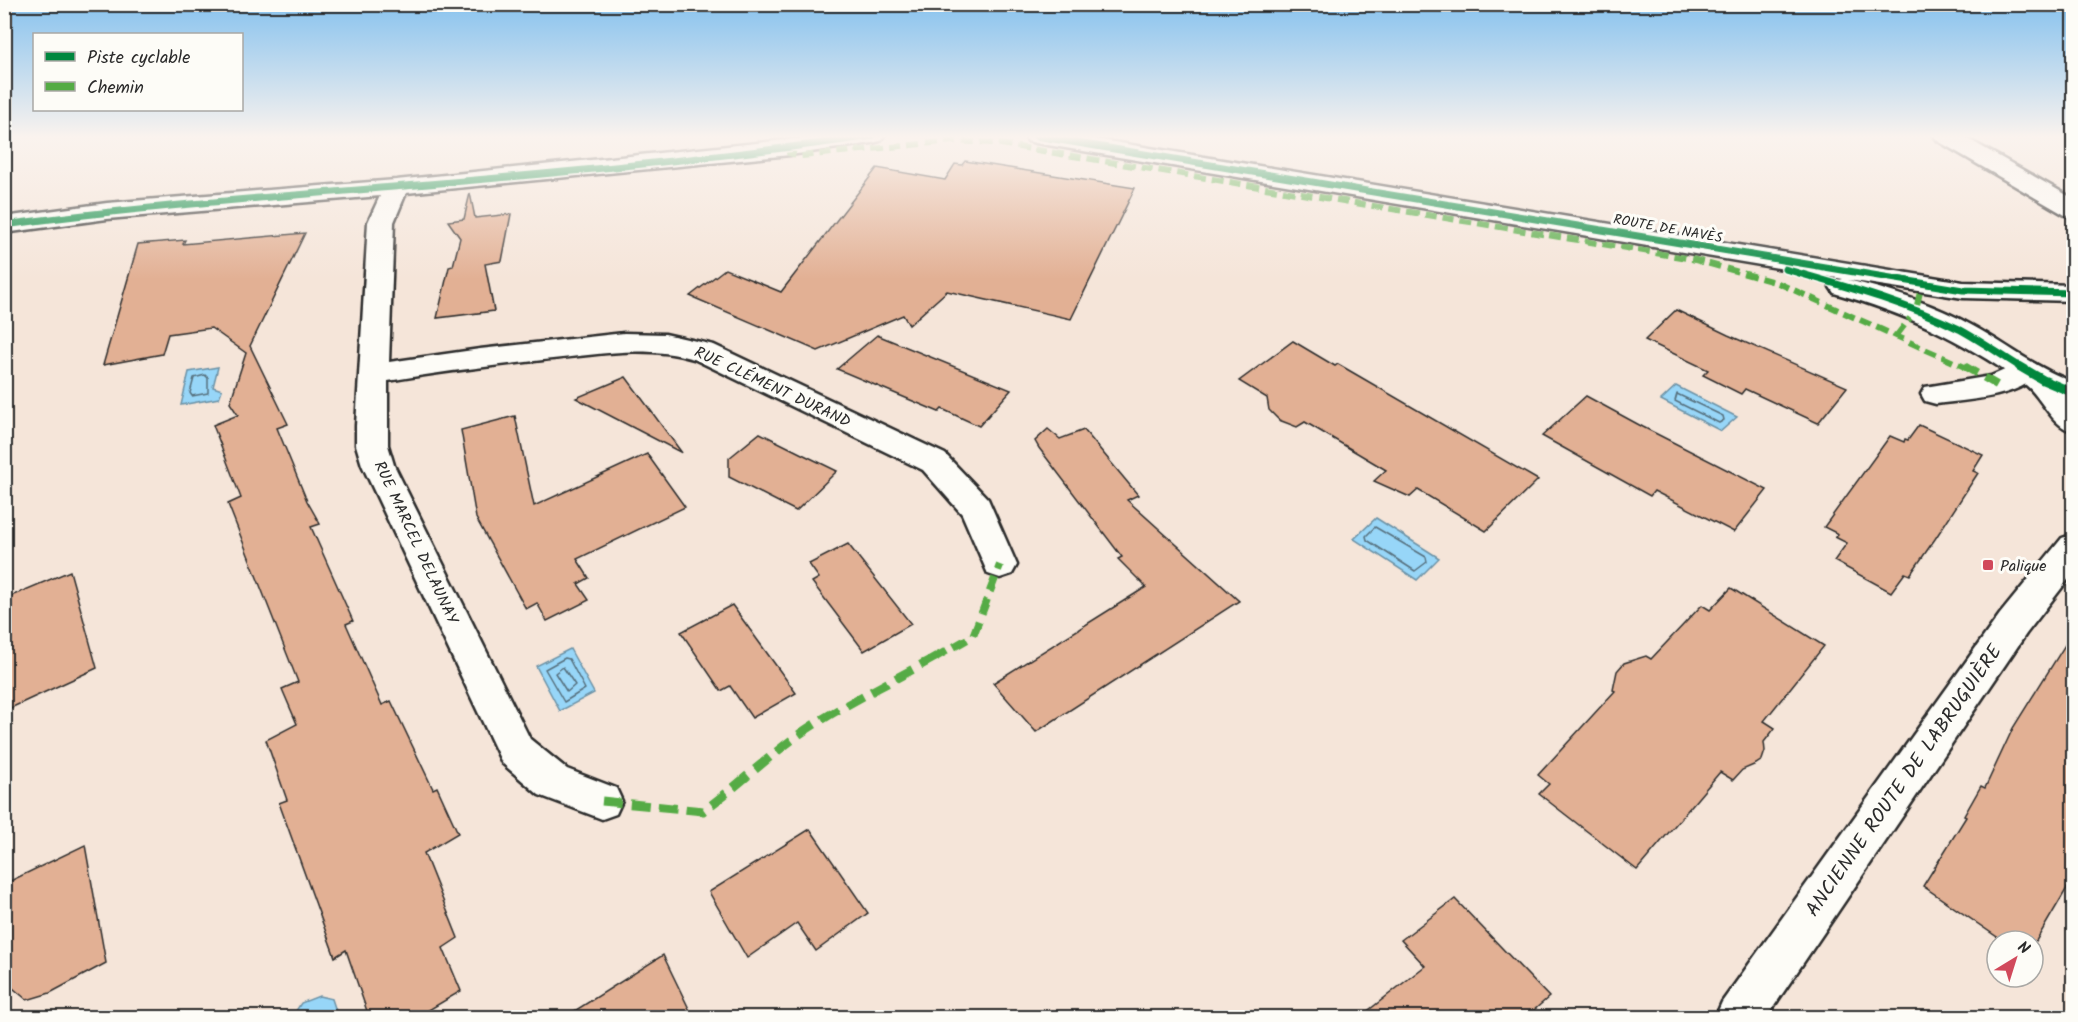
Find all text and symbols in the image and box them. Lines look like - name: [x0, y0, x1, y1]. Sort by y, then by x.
- legend: [33, 33, 243, 111]
- text: Piste cyclable: [87, 44, 190, 73]
- text: Chemin: [87, 74, 144, 103]
- street label: ROUTE DE NAVÈS: [1612, 209, 1725, 249]
- street label: RUE CLÉMENT DURAND: [690, 340, 855, 435]
- street label: RUE MARCEL DELAUNAY: [367, 457, 465, 629]
- place label: Palique: [2000, 554, 2046, 579]
- marker: Palique: [1981, 558, 1995, 572]
- street label: ANCIENNE ROUTE DE LABRUGUIÈRE: [1798, 637, 2012, 924]
- north arrow: [1985, 929, 2045, 989]
- text: N: [2012, 935, 2035, 961]

